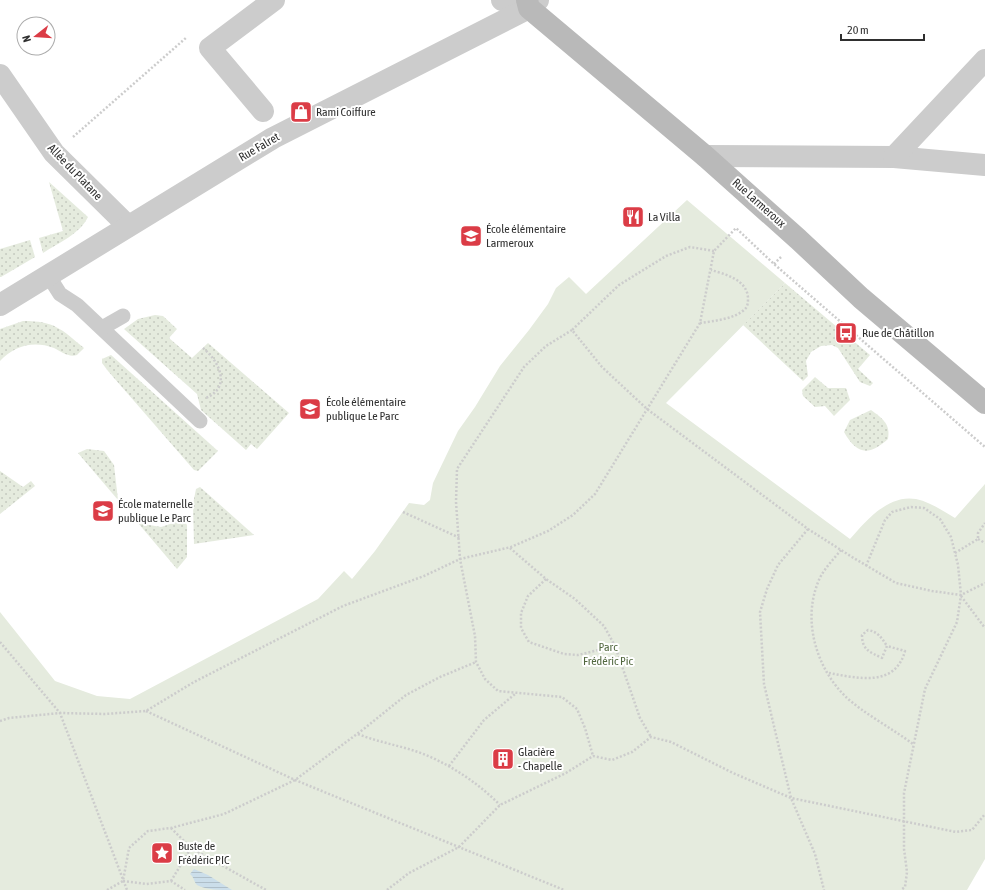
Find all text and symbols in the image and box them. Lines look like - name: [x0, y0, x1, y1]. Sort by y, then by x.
- north arrow: [16, 16, 56, 56]
- scale bar: [841, 16, 924, 42]
- text: 20 m: [847, 23, 869, 37]
- text: N: [20, 34, 33, 44]
- shop icon: Rami Coiffure: [288, 99, 314, 125]
- place label: Rami Coiffure: [316, 105, 376, 119]
- street label: Rue Falret: [236, 129, 282, 164]
- street label: Allée du Platane: [45, 141, 105, 203]
- street label: Rue Larmeroux: [730, 176, 789, 231]
- restaurant icon: La Villa: [620, 204, 646, 230]
- place label: La Villa: [648, 210, 680, 224]
- place label: École élémentaire Larmeroux: [486, 222, 566, 250]
- school or university icon: École élémentaire Larmeroux: [458, 223, 484, 249]
- bus stop icon: Rue de Châtillon: [833, 320, 859, 346]
- place label: Rue de Châtillon: [862, 326, 934, 340]
- place label: École élémentaire publique Le Parc: [326, 395, 406, 423]
- school or university icon: École élémentaire publique Le Parc: [297, 396, 323, 422]
- place label: École maternelle publique Le Parc: [118, 497, 193, 525]
- school or university icon: École maternelle publique Le Parc: [90, 498, 116, 524]
- park label: Parc Frédéric Pic: [583, 640, 633, 668]
- place label: Glacière - Chapelle: [518, 745, 562, 773]
- building icon: Glacière - Chapelle: [490, 746, 516, 772]
- place label: Buste de Frédéric PIC: [178, 839, 230, 867]
- place icon: Buste de Frédéric PIC: [149, 840, 175, 866]

